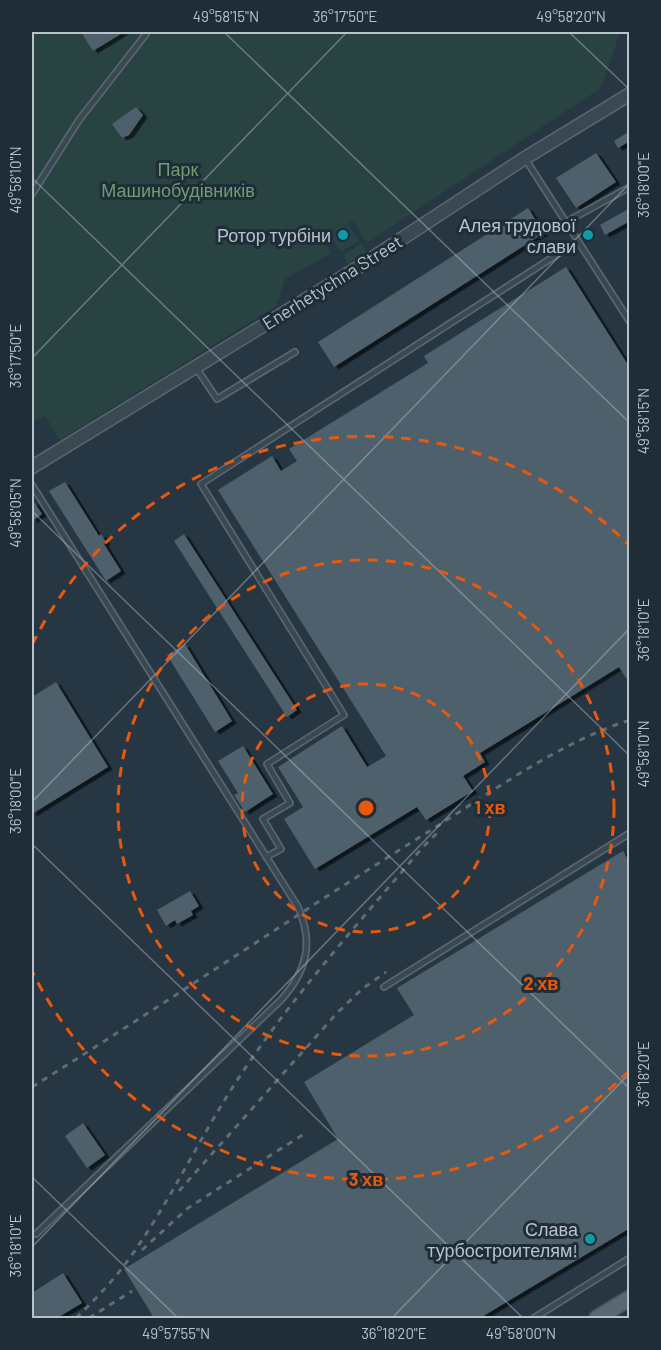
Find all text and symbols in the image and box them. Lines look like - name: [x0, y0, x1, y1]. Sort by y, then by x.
- text: 49°58'15"N: [193, 7, 259, 25]
- text: 36°17'50"E: [313, 7, 377, 25]
- text: 49°58'20"N: [536, 7, 606, 25]
- text: 49°58'10"N: [6, 146, 24, 214]
- text: 36°18'00"E: [634, 152, 652, 218]
- park label: Парк Машинобудівників: [101, 158, 255, 201]
- place label: Алея трудової слави: [459, 214, 576, 257]
- place label: Ротор турбіни: [217, 224, 331, 246]
- marker: Ротор турбіни: [336, 228, 350, 242]
- marker: Алея трудової слави: [581, 228, 595, 242]
- street label: Enerhetychna Street: [258, 230, 406, 334]
- text: 36°17'50"E: [6, 324, 24, 388]
- text: 49°58'15"N: [634, 388, 652, 454]
- text: 49°58'05"N: [6, 478, 24, 548]
- text: 36°18'10"E: [634, 599, 652, 661]
- text: 49°58'10"N: [634, 720, 652, 788]
- text: 36°18'00"E: [6, 768, 24, 834]
- text: 1 хв: [474, 796, 506, 818]
- centre of rings: [356, 798, 376, 818]
- text: 2 хв: [524, 972, 558, 994]
- text: 36°18'20"E: [634, 1041, 652, 1107]
- text: 3 хв: [349, 1168, 383, 1190]
- text: 36°18'10"E: [6, 1215, 24, 1277]
- place label: Слава турбостроителям!: [427, 1218, 579, 1261]
- marker: Слава турбостроителям!: [583, 1232, 597, 1246]
- text: 49°57'55"N: [142, 1324, 210, 1342]
- text: 36°18'20"E: [361, 1324, 427, 1342]
- text: 49°58'00"N: [486, 1324, 556, 1342]

